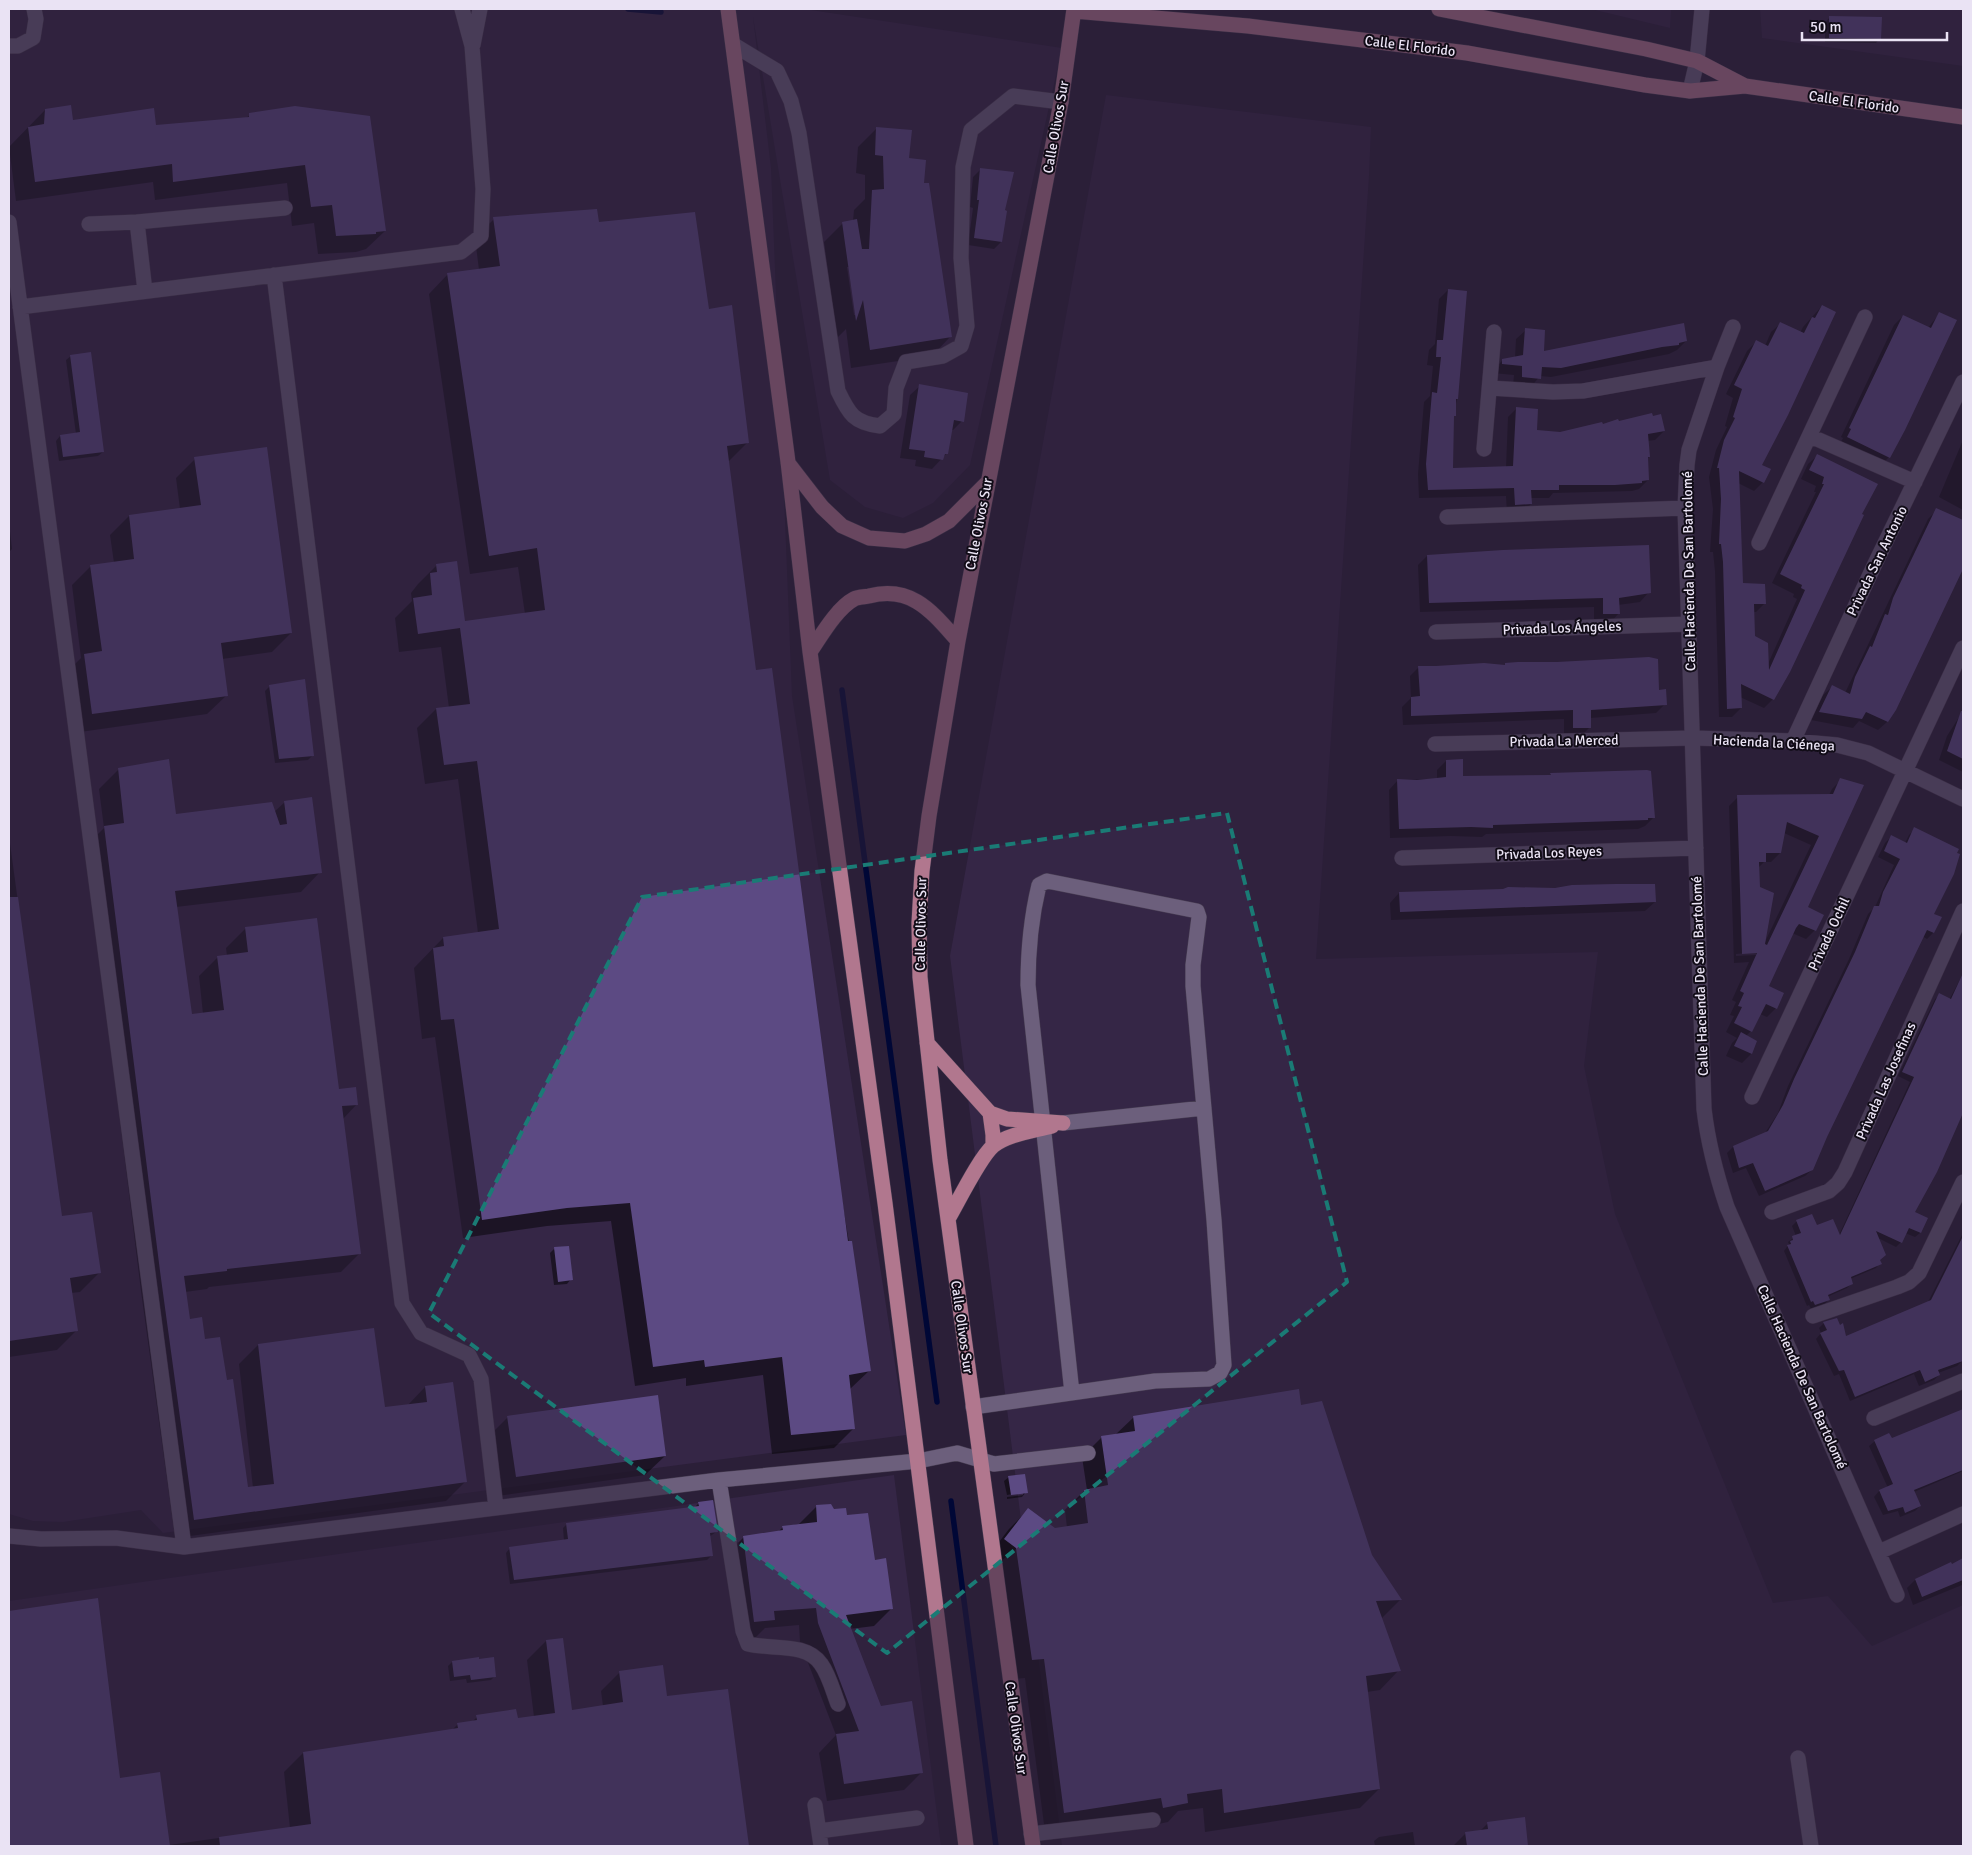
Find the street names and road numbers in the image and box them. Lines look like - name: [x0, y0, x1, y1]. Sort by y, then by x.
- street label: Calle El Florido: [1364, 32, 1456, 60]
- street label: Calle Olivos Sur: [1039, 79, 1073, 175]
- street label: Calle El Florido: [1808, 87, 1900, 117]
- street label: Calle Hacienda De San Bartolomé: [1679, 471, 1699, 671]
- street label: Calle Olivos Sur: [962, 476, 996, 572]
- street label: Privada San Antonio: [1843, 503, 1911, 619]
- street label: Privada Los Ángeles: [1502, 617, 1622, 639]
- street label: Hacienda la Ciénega: [1713, 731, 1835, 755]
- street label: Privada La Merced: [1509, 732, 1619, 750]
- street label: Privada Los Reyes: [1496, 843, 1602, 863]
- street label: Calle Olivos Sur: [912, 876, 930, 971]
- street label: Calle Hacienda De San Bartolomé: [1688, 876, 1712, 1076]
- street label: Privada Ochil: [1805, 895, 1853, 973]
- street label: Privada Las Josefinas: [1852, 1020, 1920, 1142]
- street label: Calle Olivos Sur: [947, 1279, 977, 1375]
- street label: Calle Hacienda De San Bartolomé: [1754, 1282, 1850, 1472]
- street label: Calle Olivos Sur: [1001, 1680, 1031, 1776]

